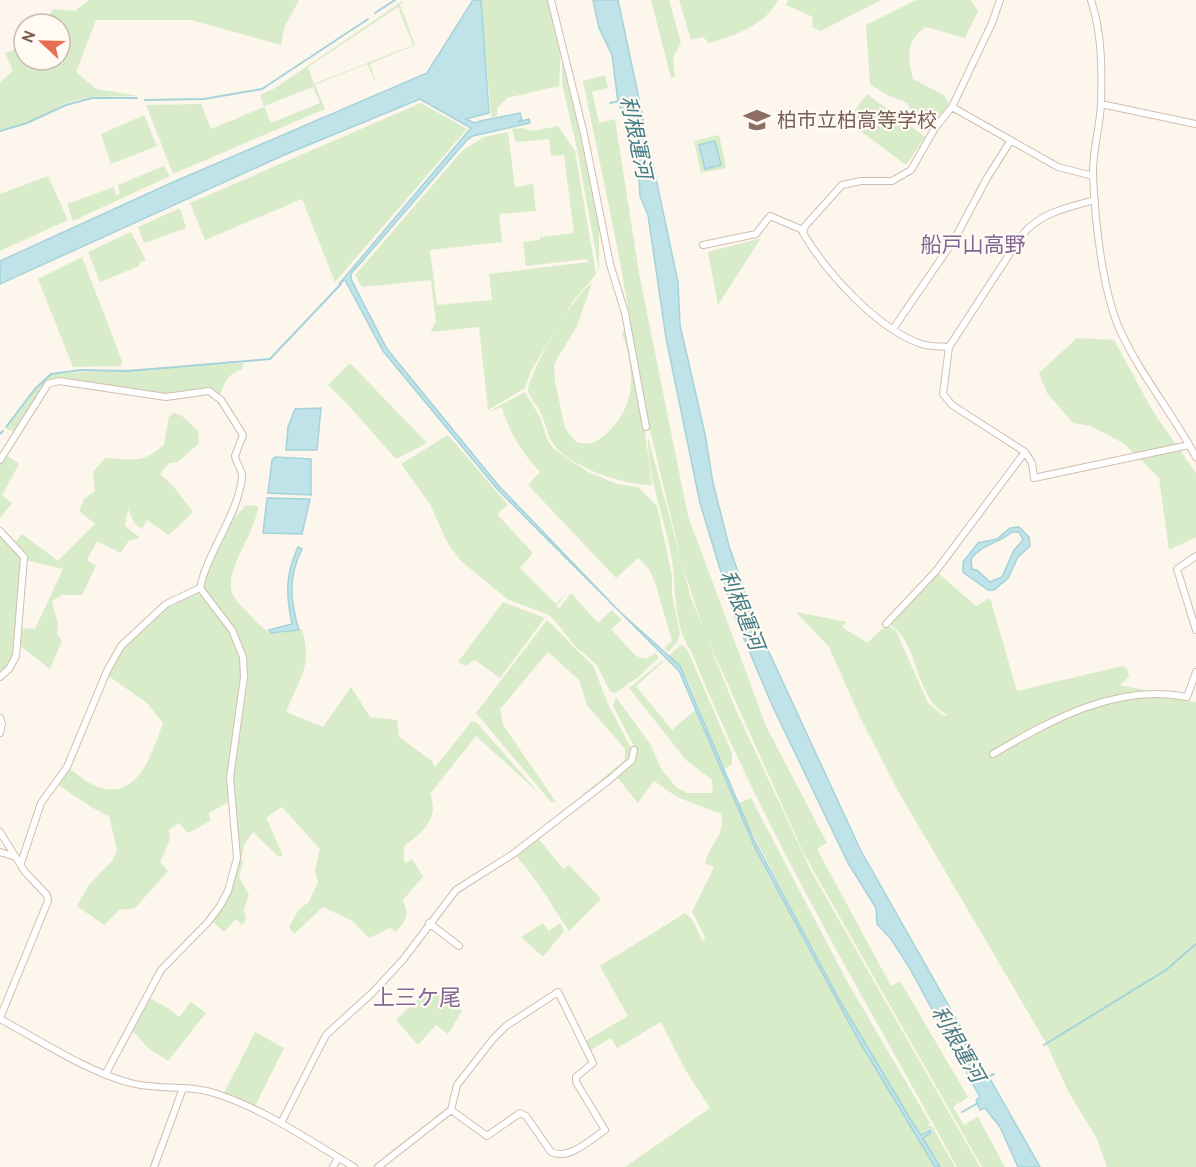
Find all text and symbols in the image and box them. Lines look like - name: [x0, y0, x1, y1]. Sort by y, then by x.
- north arrow: [12, 12, 72, 72]
- text: N: [19, 28, 41, 46]
- water label: 利根運河: [613, 93, 657, 185]
- school or university icon: 柏市立柏高等学校: [742, 105, 772, 135]
- place label: 柏市立柏高等学校: [777, 109, 937, 135]
- district label: 船戸山高野: [921, 233, 1026, 260]
- water label: 利根運河: [712, 567, 770, 658]
- district label: 上三ケ尾: [373, 986, 461, 1013]
- water label: 利根運河: [924, 1002, 991, 1091]

